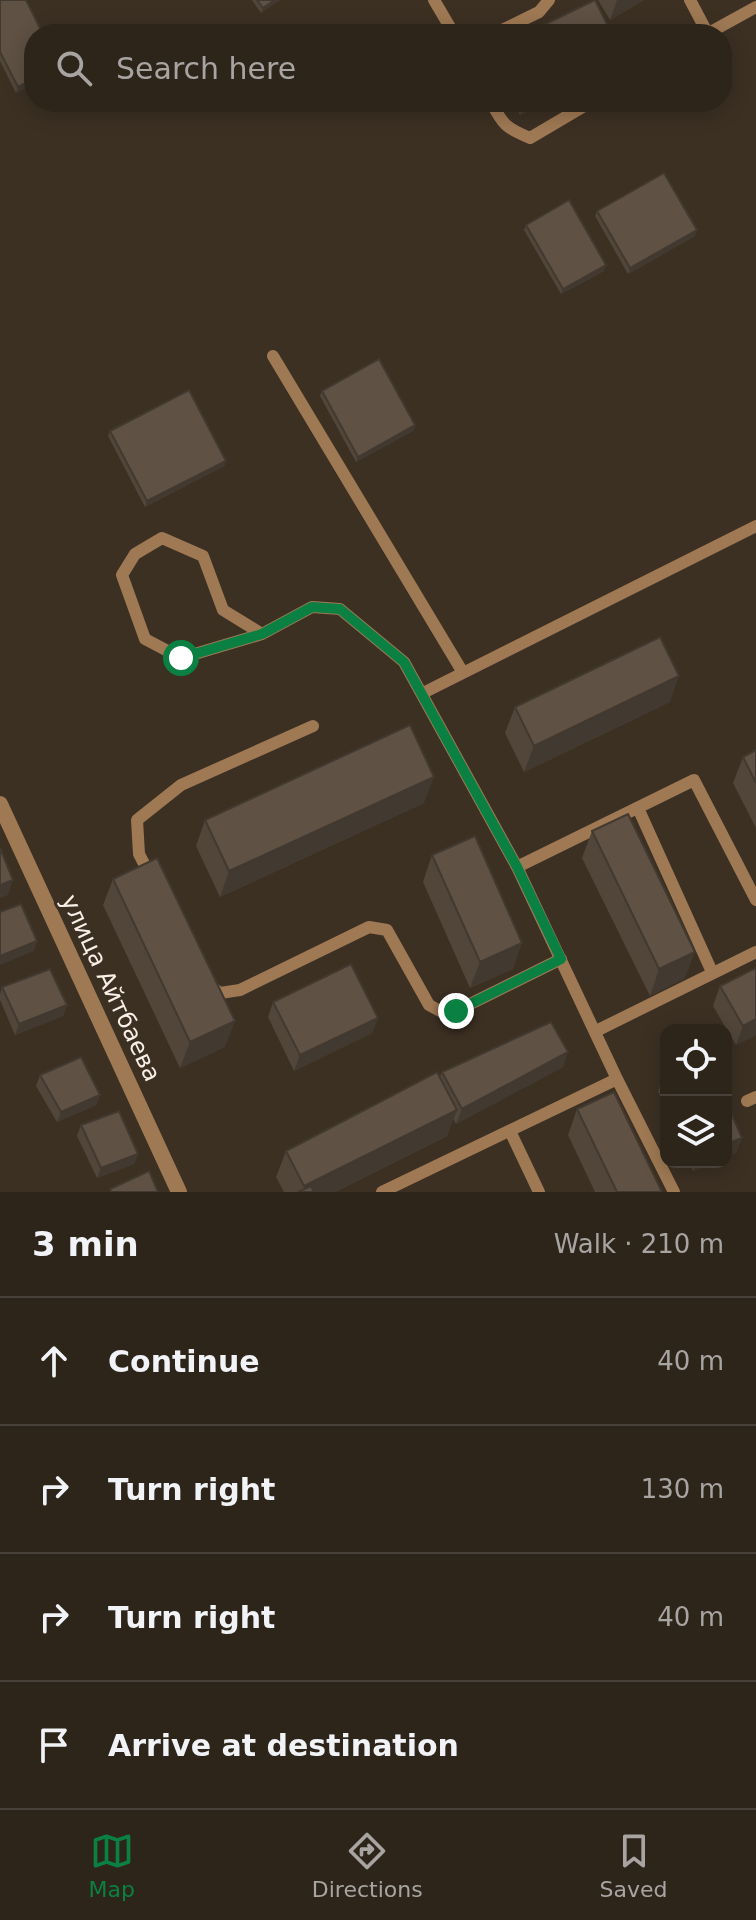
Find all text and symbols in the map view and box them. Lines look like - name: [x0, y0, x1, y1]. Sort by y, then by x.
- search box: [24, 24, 732, 112]
- icon: search: [52, 46, 96, 90]
- text: Search here: [116, 51, 296, 86]
- route start: [163, 640, 199, 676]
- street label: улица Айтбаева: [55, 890, 167, 1086]
- route end: [438, 993, 474, 1029]
- map controls: [660, 1024, 732, 1168]
- button: locate: [660, 1024, 732, 1096]
- button: layers: [660, 1096, 732, 1168]
- text: 3 min: [32, 1224, 139, 1264]
- text: Walk · 210 m: [554, 1229, 724, 1259]
- icon: ahead: [32, 1339, 76, 1383]
- text: Continue: [108, 1344, 260, 1379]
- text: 40 m: [657, 1346, 724, 1376]
- icon: right: [32, 1467, 76, 1511]
- text: Turn right: [108, 1472, 275, 1507]
- text: 130 m: [641, 1474, 724, 1504]
- icon: right: [32, 1595, 76, 1639]
- text: Turn right: [108, 1600, 275, 1635]
- text: 40 m: [657, 1602, 724, 1632]
- icon: arrive: [32, 1723, 76, 1767]
- text: Arrive at destination: [108, 1728, 459, 1763]
- tab: Map: [88, 1829, 135, 1902]
- tab: Directions: [312, 1829, 423, 1902]
- tab: Saved: [600, 1829, 668, 1902]

